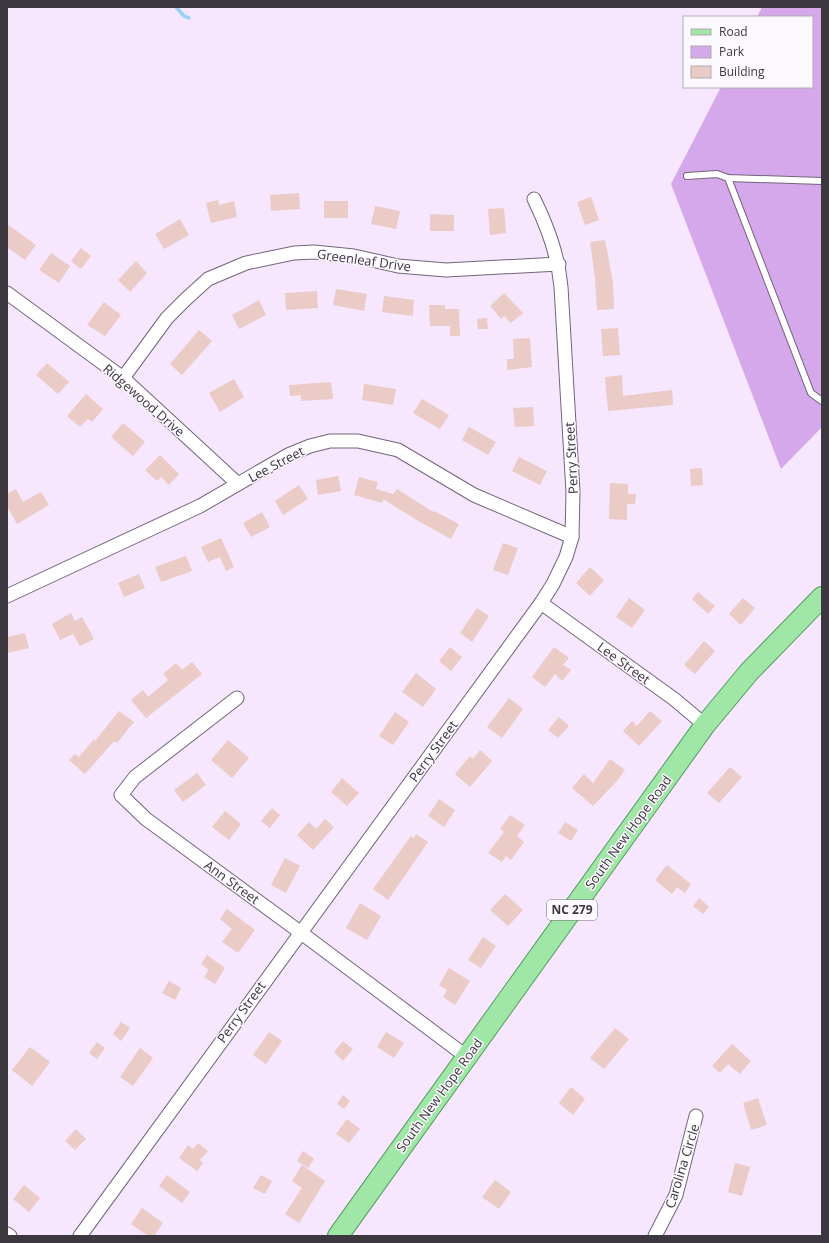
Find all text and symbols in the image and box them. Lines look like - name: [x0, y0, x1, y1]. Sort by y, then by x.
- legend: [683, 16, 813, 88]
- text: Road: [719, 23, 748, 40]
- text: Park: [719, 43, 745, 60]
- text: Building: [719, 63, 765, 80]
- street label: Greenleaf Drive: [316, 244, 412, 276]
- street label: Ridgewood Drive: [99, 360, 189, 440]
- street label: Perry Street: [560, 421, 582, 494]
- street label: Lee Street: [245, 442, 308, 486]
- street label: Lee Street: [594, 638, 654, 688]
- street label: Perry Street: [405, 716, 462, 785]
- street label: South New Hope Road: [581, 771, 675, 893]
- street label: Ann Street: [201, 856, 263, 908]
- road number: NC 279: [547, 900, 597, 920]
- street label: Perry Street: [213, 977, 270, 1046]
- street label: South New Hope Road: [392, 1034, 486, 1156]
- street label: Carolina Circle: [661, 1122, 703, 1210]

